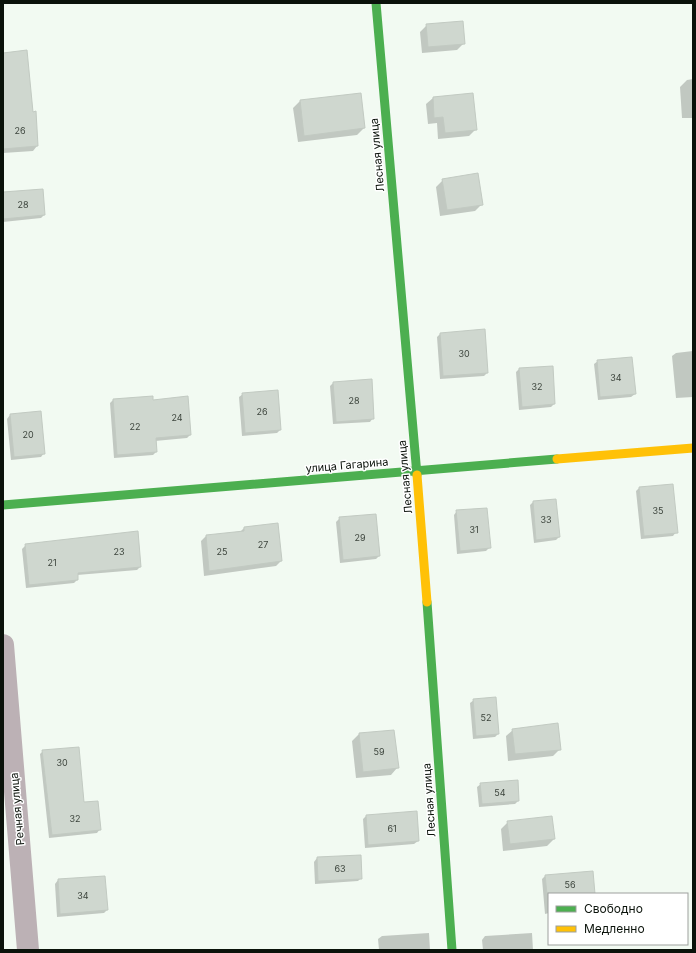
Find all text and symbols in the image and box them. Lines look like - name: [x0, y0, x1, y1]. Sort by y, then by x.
- street label: Лесная улица: [367, 117, 387, 193]
- house number: 26: [14, 125, 26, 136]
- house number: 28: [17, 199, 29, 210]
- house number: 30: [458, 348, 470, 359]
- house number: 34: [610, 372, 622, 383]
- house number: 32: [531, 381, 543, 392]
- house number: 28: [348, 395, 360, 406]
- house number: 26: [256, 406, 268, 417]
- house number: 24: [171, 412, 183, 423]
- house number: 22: [130, 421, 140, 432]
- house number: 20: [22, 429, 34, 440]
- street label: Лесная улица: [395, 439, 415, 515]
- street label: улица Гагарина: [305, 454, 389, 476]
- house number: 35: [652, 505, 664, 516]
- house number: 33: [540, 514, 552, 525]
- house number: 31: [469, 524, 479, 535]
- house number: 29: [354, 532, 366, 543]
- house number: 27: [258, 539, 268, 550]
- house number: 23: [113, 546, 125, 557]
- house number: 25: [217, 546, 227, 557]
- house number: 21: [47, 557, 57, 568]
- house number: 52: [481, 712, 491, 723]
- house number: 59: [373, 746, 385, 757]
- house number: 30: [56, 757, 68, 768]
- street label: Лесная улица: [419, 763, 439, 837]
- street label: Речная улица: [7, 772, 27, 846]
- house number: 54: [494, 787, 506, 798]
- house number: 32: [69, 813, 81, 824]
- house number: 61: [387, 823, 397, 834]
- house number: 63: [334, 863, 346, 874]
- house number: 56: [564, 879, 576, 890]
- house number: 34: [77, 890, 89, 901]
- legend: [548, 893, 688, 945]
- text: Свободно: [584, 901, 643, 916]
- text: Медленно: [584, 921, 645, 936]

